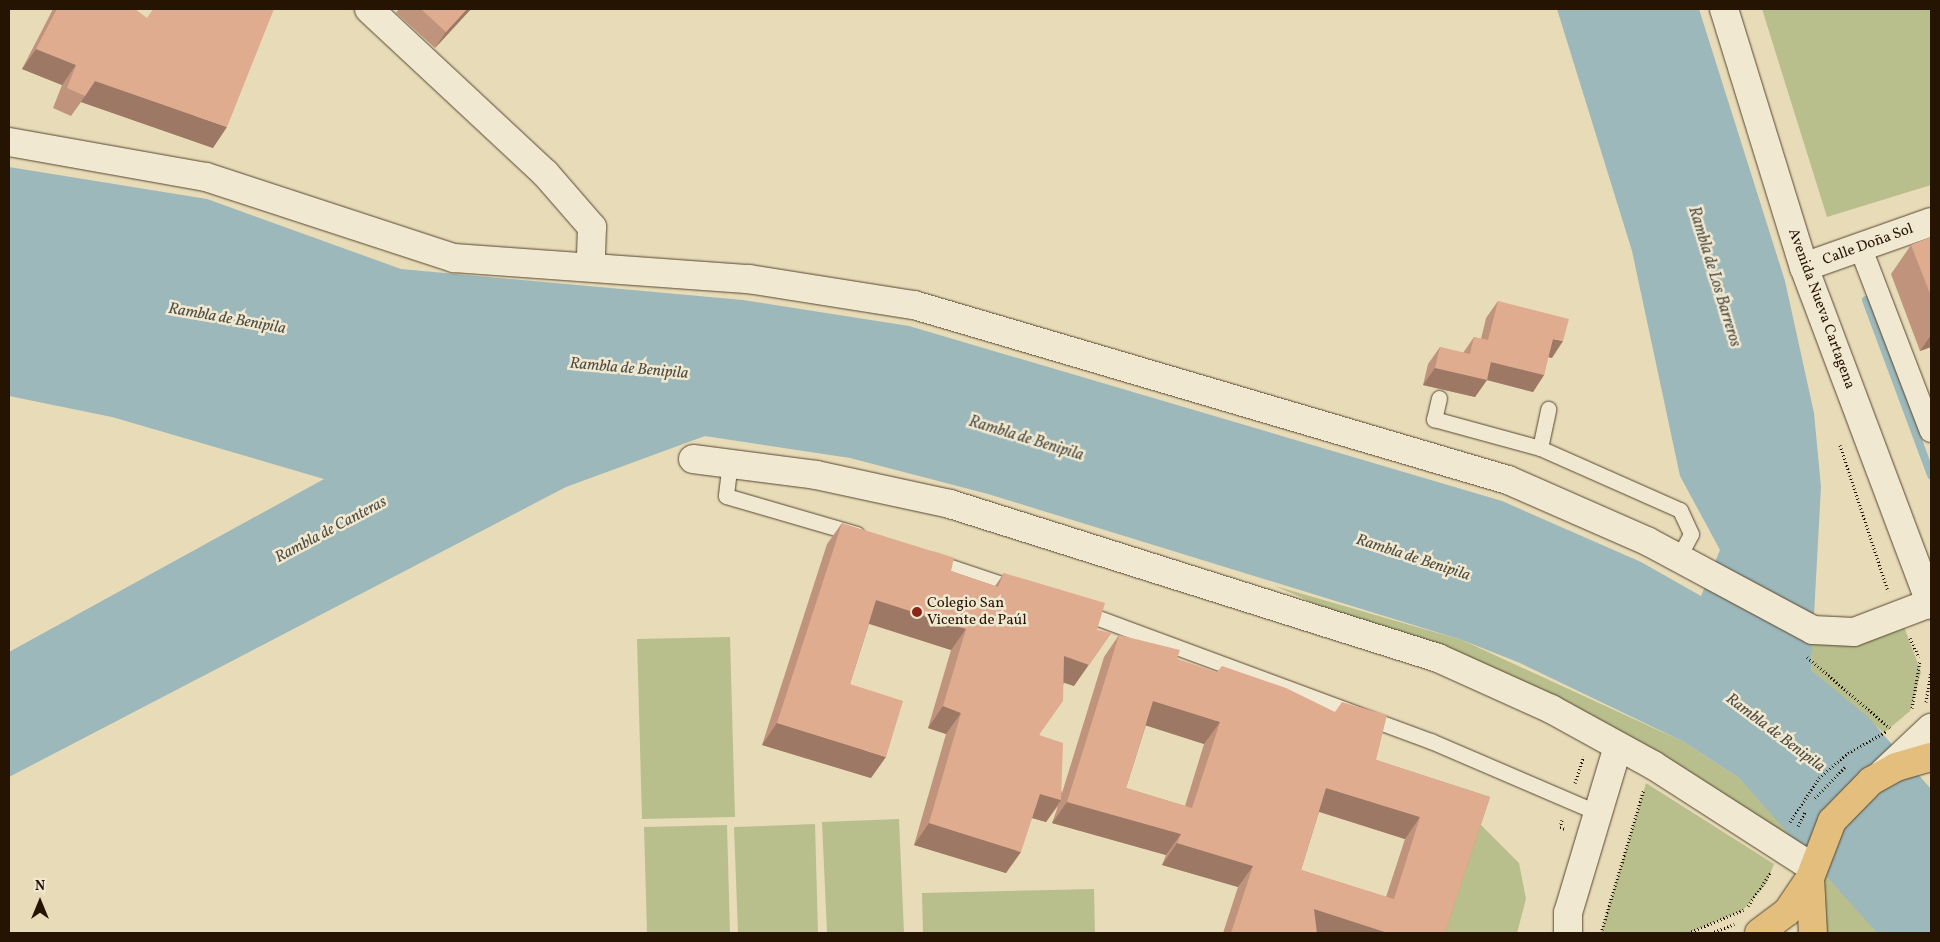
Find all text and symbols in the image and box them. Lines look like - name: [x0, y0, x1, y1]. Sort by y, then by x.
- water label: Rambla de Los Barreros: [1684, 204, 1744, 350]
- street label: Calle Doña Sol: [1820, 220, 1916, 270]
- street label: Avenida Nueva Cartagena: [1784, 226, 1858, 392]
- water label: Rambla de Benipila: [167, 299, 287, 339]
- water label: Rambla de Benipila: [569, 354, 689, 384]
- water label: Rambla de Benipila: [966, 412, 1086, 466]
- water label: Rambla de Canteras: [272, 492, 390, 568]
- water label: Rambla de Benipila: [1353, 530, 1473, 586]
- place label: Colegio San Vicente de Paúl: [927, 594, 1027, 629]
- marker: Colegio San Vicente de Paúl: [911, 606, 923, 618]
- water label: Rambla de Benipila: [1722, 689, 1828, 777]
- north arrow: [15, 877, 65, 927]
- text: N: [35, 877, 45, 896]

